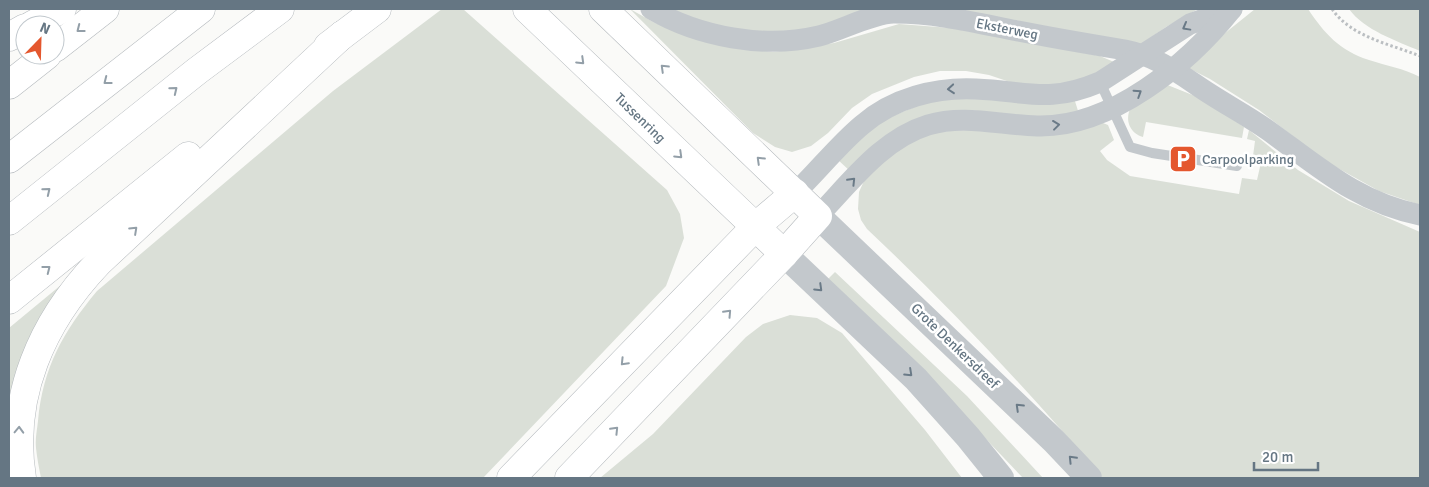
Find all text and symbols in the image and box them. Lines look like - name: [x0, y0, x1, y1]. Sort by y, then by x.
- north arrow: [15, 15, 65, 65]
- street label: Eksterweg: [975, 15, 1039, 43]
- text: N: [37, 19, 53, 38]
- one-way arrow: [1183, 20, 1192, 30]
- one-way arrow: [77, 23, 86, 31]
- one-way arrow: [575, 55, 584, 64]
- one-way arrow: [661, 65, 670, 74]
- one-way arrow: [104, 76, 113, 85]
- one-way arrow: [947, 84, 955, 95]
- one-way arrow: [168, 87, 177, 95]
- street label: Tussenring: [611, 89, 669, 147]
- one-way arrow: [1133, 90, 1142, 99]
- one-way arrow: [1052, 120, 1060, 131]
- parking icon: Carpoolparking: [1168, 144, 1198, 174]
- one-way arrow: [673, 149, 682, 158]
- place label: Carpoolparking: [1202, 151, 1294, 168]
- one-way arrow: [757, 157, 766, 166]
- one-way arrow: [846, 178, 855, 187]
- one-way arrow: [41, 188, 51, 197]
- one-way arrow: [128, 227, 137, 236]
- one-way arrow: [41, 265, 50, 274]
- one-way arrow: [814, 282, 823, 291]
- street label: Grote Denkersdreef: [907, 300, 1003, 393]
- one-way arrow: [722, 310, 731, 319]
- one-way arrow: [621, 357, 630, 366]
- one-way arrow: [904, 367, 913, 376]
- one-way arrow: [1016, 404, 1025, 413]
- one-way arrow: [14, 425, 25, 433]
- one-way arrow: [609, 427, 618, 436]
- scale bar: [1254, 440, 1318, 472]
- text: 20 m: [1262, 448, 1293, 466]
- one-way arrow: [1069, 456, 1078, 465]

